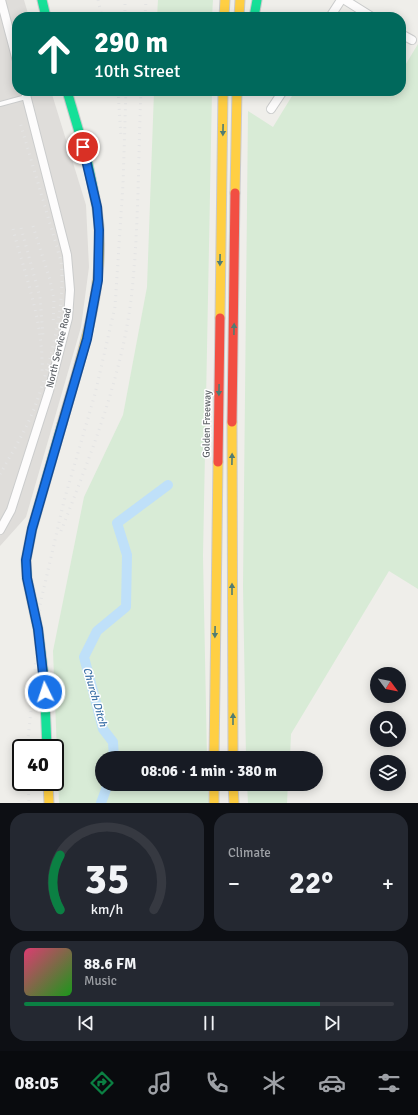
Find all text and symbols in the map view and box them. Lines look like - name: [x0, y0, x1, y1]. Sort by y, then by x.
- text: 290 m: [94, 26, 168, 60]
- icon: ahead: [28, 28, 80, 80]
- text: 10th Street: [94, 60, 180, 82]
- one-way arrow: [220, 124, 226, 137]
- pin: [66, 130, 100, 164]
- icon: arrive: [72, 136, 94, 158]
- one-way arrow: [217, 254, 224, 266]
- street label: North Service Road: [44, 307, 74, 389]
- one-way arrow: [231, 322, 237, 335]
- one-way arrow: [215, 384, 222, 396]
- street label: Golden Freeway: [200, 390, 214, 458]
- one-way arrow: [228, 453, 235, 465]
- one-way arrow: [229, 582, 235, 595]
- one-way arrow: [212, 626, 218, 639]
- water label: Church Ditch: [80, 666, 110, 729]
- north arrow: [370, 667, 406, 703]
- map controls: [370, 667, 406, 791]
- position arrow: [24, 671, 66, 713]
- button: search: [370, 711, 406, 747]
- one-way arrow: [230, 712, 236, 725]
- speed limit sign: 40: [12, 739, 64, 791]
- button: layers: [370, 755, 406, 791]
- text: 08:06 · 1 min · 380 m: [141, 762, 277, 780]
- text: Climate: [228, 845, 271, 861]
- text: 35: [85, 854, 129, 905]
- text: 22°: [289, 865, 333, 902]
- text: −: [228, 870, 240, 897]
- text: +: [382, 870, 394, 897]
- text: km/h: [91, 901, 123, 918]
- text: 88.6 FM: [84, 955, 136, 973]
- text: Music: [84, 973, 117, 989]
- icon: previous: [75, 1012, 97, 1034]
- icon: pause: [198, 1012, 220, 1034]
- icon: next: [321, 1012, 343, 1034]
- icon: directions: [88, 1069, 116, 1097]
- icon: music: [146, 1069, 174, 1097]
- icon: phone: [203, 1069, 231, 1097]
- icon: climate: [260, 1069, 288, 1097]
- icon: car: [318, 1069, 346, 1097]
- icon: filters: [375, 1069, 403, 1097]
- text: 08:05: [15, 1072, 59, 1094]

